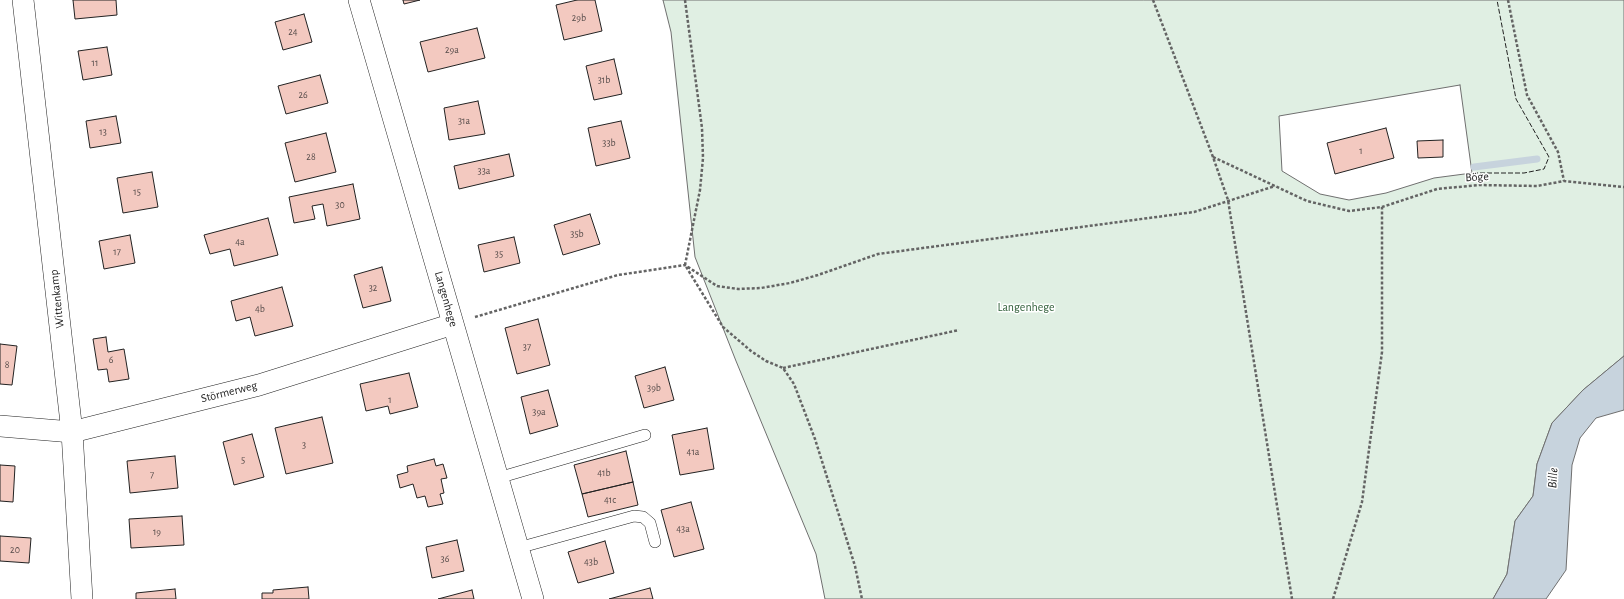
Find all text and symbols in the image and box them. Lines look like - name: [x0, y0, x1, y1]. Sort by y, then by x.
- house number: 29b: [572, 12, 586, 24]
- house number: 24: [288, 26, 298, 38]
- house number: 29a: [445, 44, 459, 56]
- house number: 11: [92, 57, 98, 69]
- house number: 31b: [598, 74, 610, 86]
- house number: 26: [298, 89, 308, 101]
- house number: 31a: [458, 115, 470, 127]
- house number: 13: [99, 126, 107, 138]
- house number: 33b: [602, 137, 616, 149]
- house number: 1: [1359, 145, 1363, 157]
- house number: 28: [306, 151, 316, 163]
- house number: 33a: [478, 165, 490, 177]
- street label: Böge: [1465, 169, 1489, 185]
- house number: 15: [133, 186, 141, 198]
- house number: 30: [335, 199, 345, 211]
- house number: 35b: [570, 228, 584, 240]
- house number: 4a: [235, 236, 245, 248]
- house number: 17: [113, 246, 121, 258]
- house number: 35: [495, 248, 503, 260]
- street label: Wittenkamp: [47, 269, 67, 329]
- street label: Langenhege: [431, 270, 461, 328]
- house number: 32: [369, 282, 377, 294]
- park label: Langenhege: [997, 300, 1055, 314]
- house number: 4b: [255, 303, 265, 315]
- house number: 37: [523, 341, 531, 353]
- house number: 6: [109, 354, 113, 366]
- house number: 8: [5, 359, 9, 371]
- street label: Störmerweg: [199, 378, 259, 406]
- house number: 39b: [647, 382, 661, 394]
- house number: 1: [388, 394, 392, 406]
- house number: 39a: [532, 406, 546, 418]
- house number: 3: [302, 439, 306, 451]
- house number: 41a: [687, 446, 699, 458]
- house number: 5: [241, 454, 245, 466]
- house number: 41b: [597, 467, 611, 479]
- water label: Bille: [1545, 467, 1561, 489]
- house number: 7: [150, 469, 154, 481]
- house number: 41c: [604, 494, 616, 506]
- house number: 43a: [676, 523, 690, 535]
- house number: 19: [153, 526, 161, 538]
- house number: 20: [10, 544, 20, 556]
- house number: 36: [441, 553, 449, 565]
- house number: 43b: [584, 556, 598, 568]

